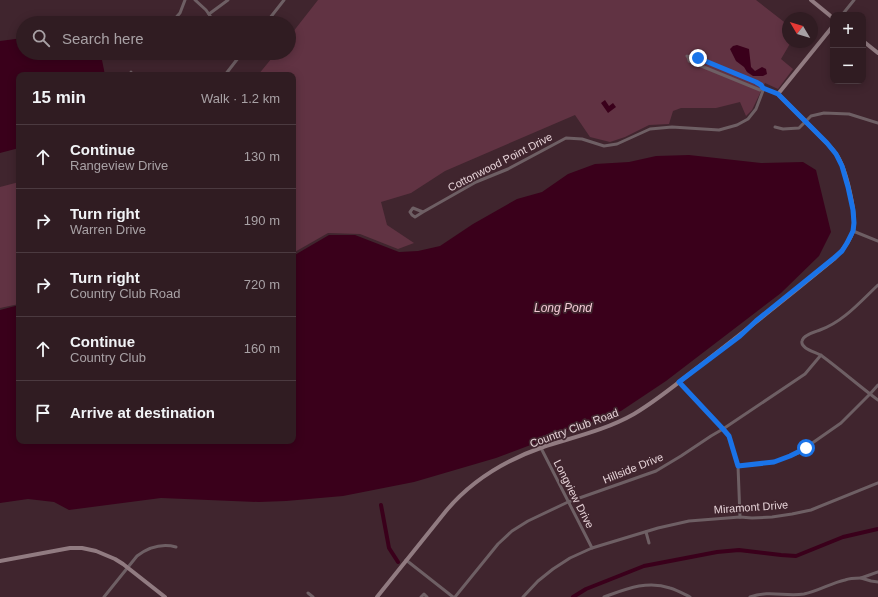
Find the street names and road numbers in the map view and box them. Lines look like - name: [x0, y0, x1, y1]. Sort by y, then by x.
- street label: Cottonwood Point Drive: [446, 130, 554, 194]
- street label: Country Club Road: [528, 406, 620, 450]
- street label: Hillside Drive: [601, 450, 665, 486]
- street label: Longview Drive: [552, 458, 596, 530]
- street label: Miramont Drive: [713, 498, 789, 516]

